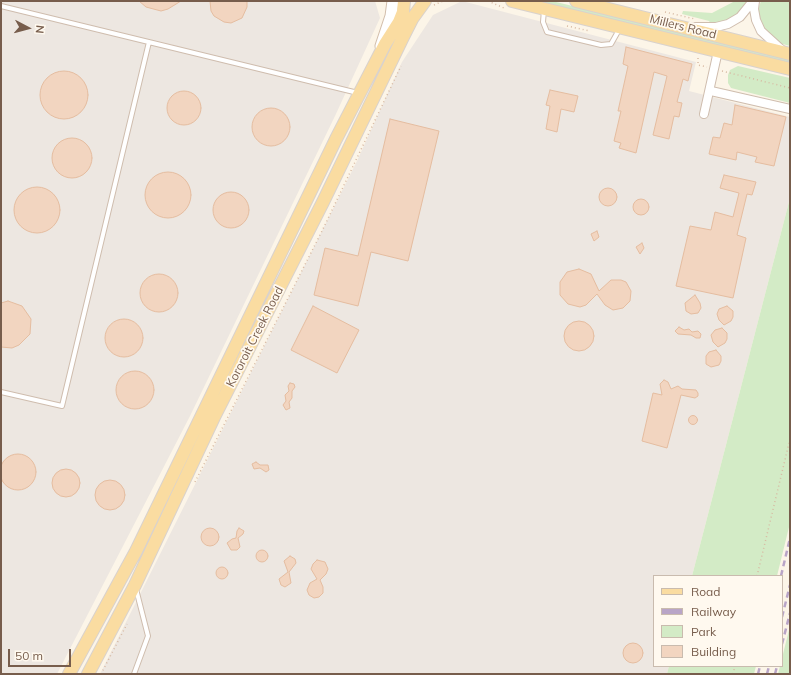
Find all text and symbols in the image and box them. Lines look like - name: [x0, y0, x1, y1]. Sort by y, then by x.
- north arrow: [8, 8, 48, 48]
- street label: Millers Road: [648, 12, 718, 42]
- text: N: [33, 24, 47, 34]
- street label: Kororoit Creek Road: [223, 284, 287, 390]
- legend: [653, 575, 783, 667]
- text: Road: [691, 584, 720, 599]
- text: Railway: [691, 604, 736, 619]
- text: Park: [691, 624, 716, 639]
- scale bar: [10, 641, 73, 667]
- text: Building: [691, 644, 736, 659]
- text: 50 m: [15, 648, 43, 663]

